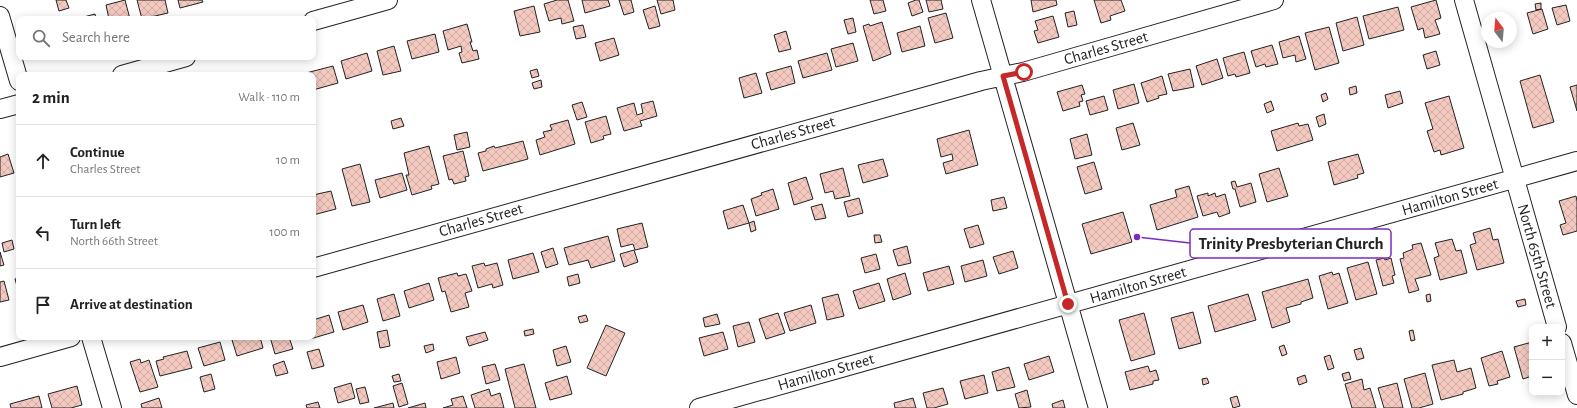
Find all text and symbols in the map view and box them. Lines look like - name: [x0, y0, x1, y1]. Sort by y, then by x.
- north arrow: [1481, 12, 1517, 48]
- search box: [16, 16, 316, 60]
- icon: search: [30, 27, 52, 49]
- street label: Charles Street: [1062, 28, 1150, 68]
- text: Search here: [62, 30, 130, 45]
- route start: [1015, 63, 1033, 81]
- text: 2 min: [32, 89, 70, 106]
- text: Walk · 110 m: [238, 91, 300, 104]
- street label: Charles Street: [749, 113, 837, 153]
- text: Continue: [70, 145, 125, 160]
- icon: ahead: [32, 150, 54, 172]
- text: 10 m: [276, 154, 300, 167]
- text: Charles Street: [70, 163, 140, 176]
- street label: Hamilton Street: [1400, 176, 1500, 218]
- street label: Charles Street: [437, 200, 525, 240]
- street label: North 65th Street: [1514, 202, 1560, 310]
- text: Turn left: [70, 217, 121, 232]
- icon: left: [32, 222, 54, 244]
- text: 100 m: [269, 226, 300, 239]
- callout: Trinity Presbyterian Church: [1190, 229, 1391, 258]
- text: North 66th Street: [70, 235, 158, 248]
- text: Trinity Presbyterian Church: [1198, 235, 1384, 253]
- street label: Hamilton Street: [1088, 264, 1188, 306]
- icon: arrive: [32, 294, 54, 316]
- route end: [1059, 295, 1077, 313]
- text: Arrive at destination: [70, 297, 193, 312]
- map controls: [1529, 324, 1565, 396]
- button: +: [1529, 324, 1565, 360]
- street label: Hamilton Street: [776, 351, 876, 393]
- button: −: [1529, 360, 1565, 396]

